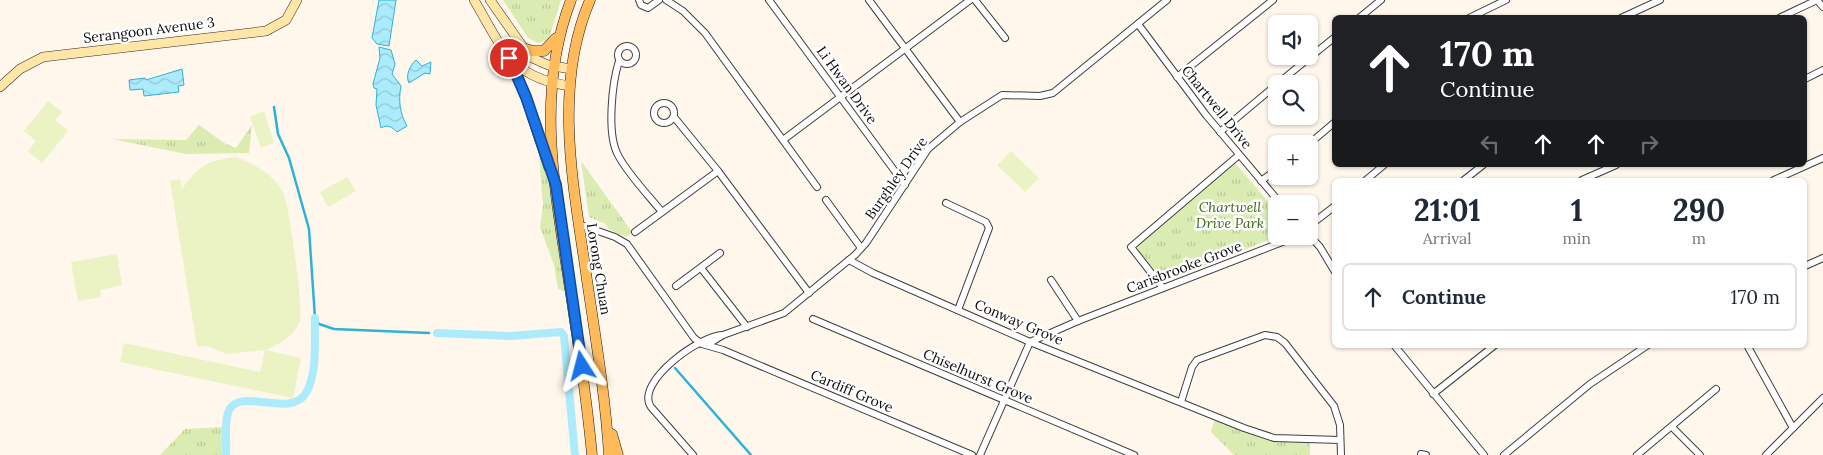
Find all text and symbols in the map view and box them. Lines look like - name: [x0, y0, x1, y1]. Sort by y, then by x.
- street label: Serangoon Avenue 3: [82, 13, 216, 47]
- map controls: [1268, 15, 1318, 245]
- button: sound: [1268, 15, 1318, 65]
- text: 170 m: [1440, 31, 1534, 76]
- icon: ahead: [1357, 35, 1422, 100]
- pin: [488, 37, 530, 79]
- street label: Li Hwan Drive: [813, 43, 882, 128]
- icon: arrive: [495, 44, 523, 72]
- street label: Chartwell Drive: [1178, 62, 1256, 153]
- button: search: [1268, 75, 1318, 125]
- text: Continue: [1440, 75, 1535, 103]
- icon: left: [1476, 130, 1504, 158]
- icon: ahead: [1529, 130, 1557, 158]
- icon: ahead: [1582, 130, 1610, 158]
- icon: right: [1635, 130, 1663, 158]
- street label: Burghley Drive: [861, 133, 931, 223]
- button: +: [1268, 135, 1318, 185]
- text: 21:01: [1414, 191, 1481, 229]
- text: 1: [1571, 191, 1583, 229]
- text: 290: [1673, 191, 1725, 229]
- button: −: [1268, 195, 1318, 245]
- park label: Chartwell Drive Park: [1196, 198, 1264, 232]
- street label: Lorong Chuan: [583, 222, 615, 317]
- text: Arrival: [1423, 228, 1472, 248]
- text: min: [1563, 228, 1591, 248]
- text: m: [1692, 228, 1706, 248]
- street label: Carisbrooke Grove: [1124, 237, 1245, 297]
- icon: ahead: [1359, 283, 1387, 311]
- text: Continue: [1402, 285, 1486, 309]
- text: 170 m: [1731, 285, 1780, 309]
- street label: Conway Grove: [972, 295, 1067, 349]
- position arrow: [555, 339, 607, 391]
- street label: Chiselhurst Grove: [920, 345, 1036, 407]
- street label: Cardiff Grove: [808, 366, 896, 417]

